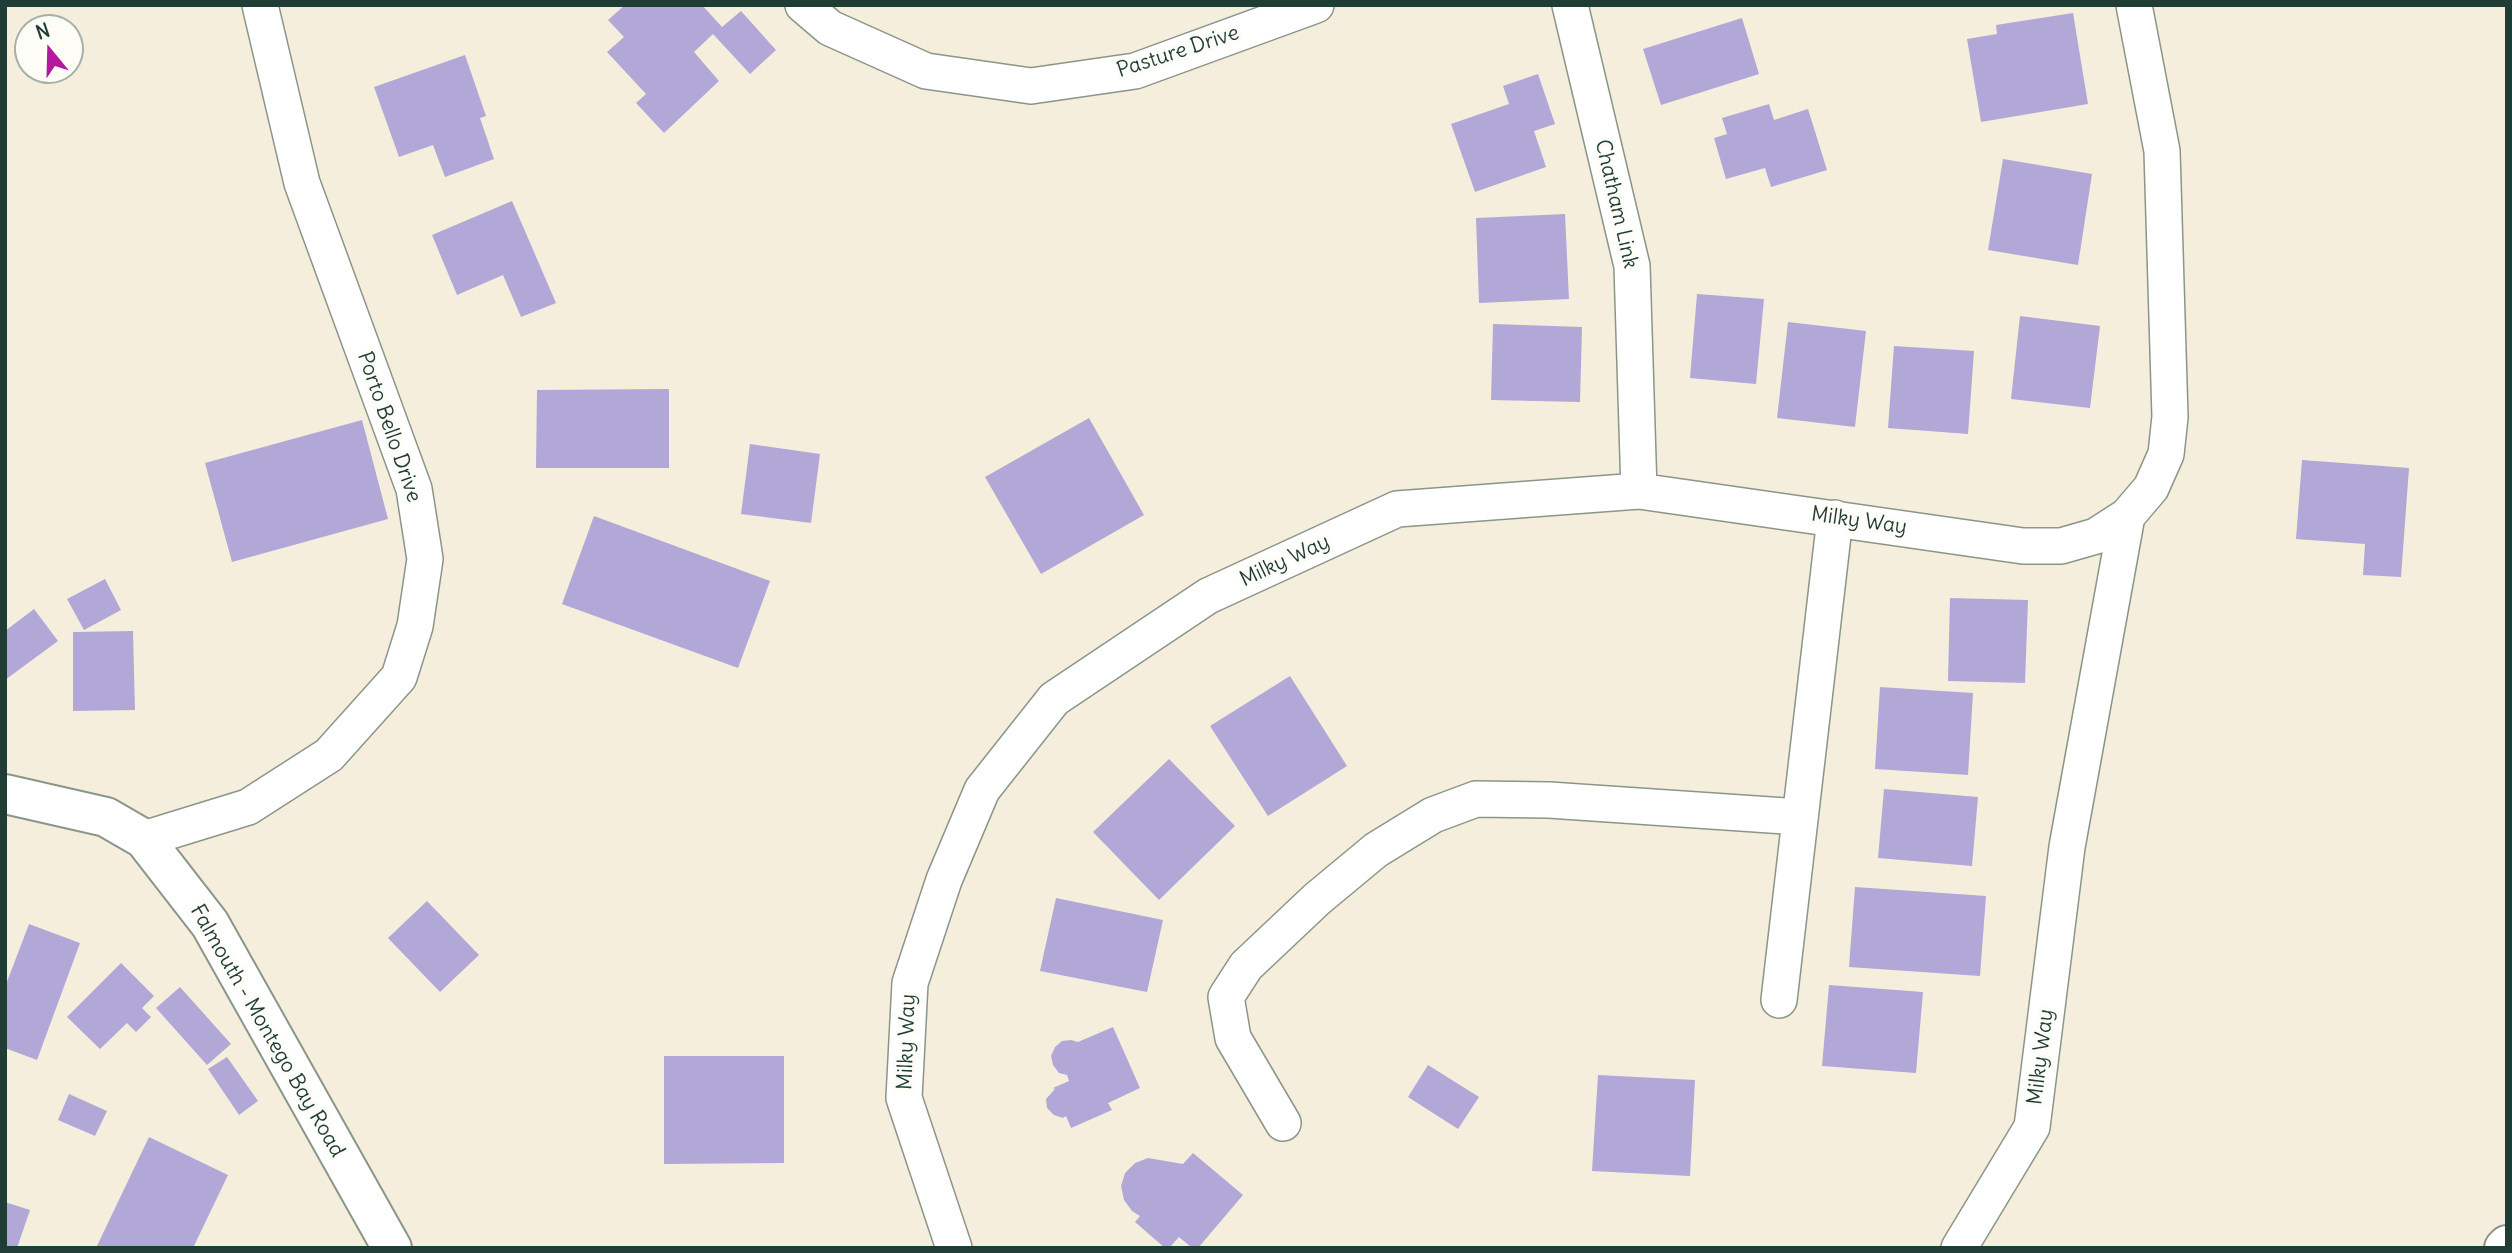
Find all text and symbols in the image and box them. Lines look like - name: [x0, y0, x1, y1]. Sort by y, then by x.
- north arrow: [14, 14, 84, 84]
- text: N: [33, 18, 53, 45]
- street label: Pasture Drive: [1114, 20, 1242, 84]
- street label: Chatham Link: [1589, 137, 1643, 271]
- street label: Porto Bello Drive: [351, 348, 427, 506]
- street label: Milky Way: [1810, 502, 1908, 540]
- street label: Milky Way: [1236, 529, 1334, 593]
- street label: Falmouth - Montego Bay Road: [184, 900, 350, 1162]
- street label: Milky Way: [893, 993, 921, 1091]
- street label: Milky Way: [2023, 1008, 2059, 1106]

